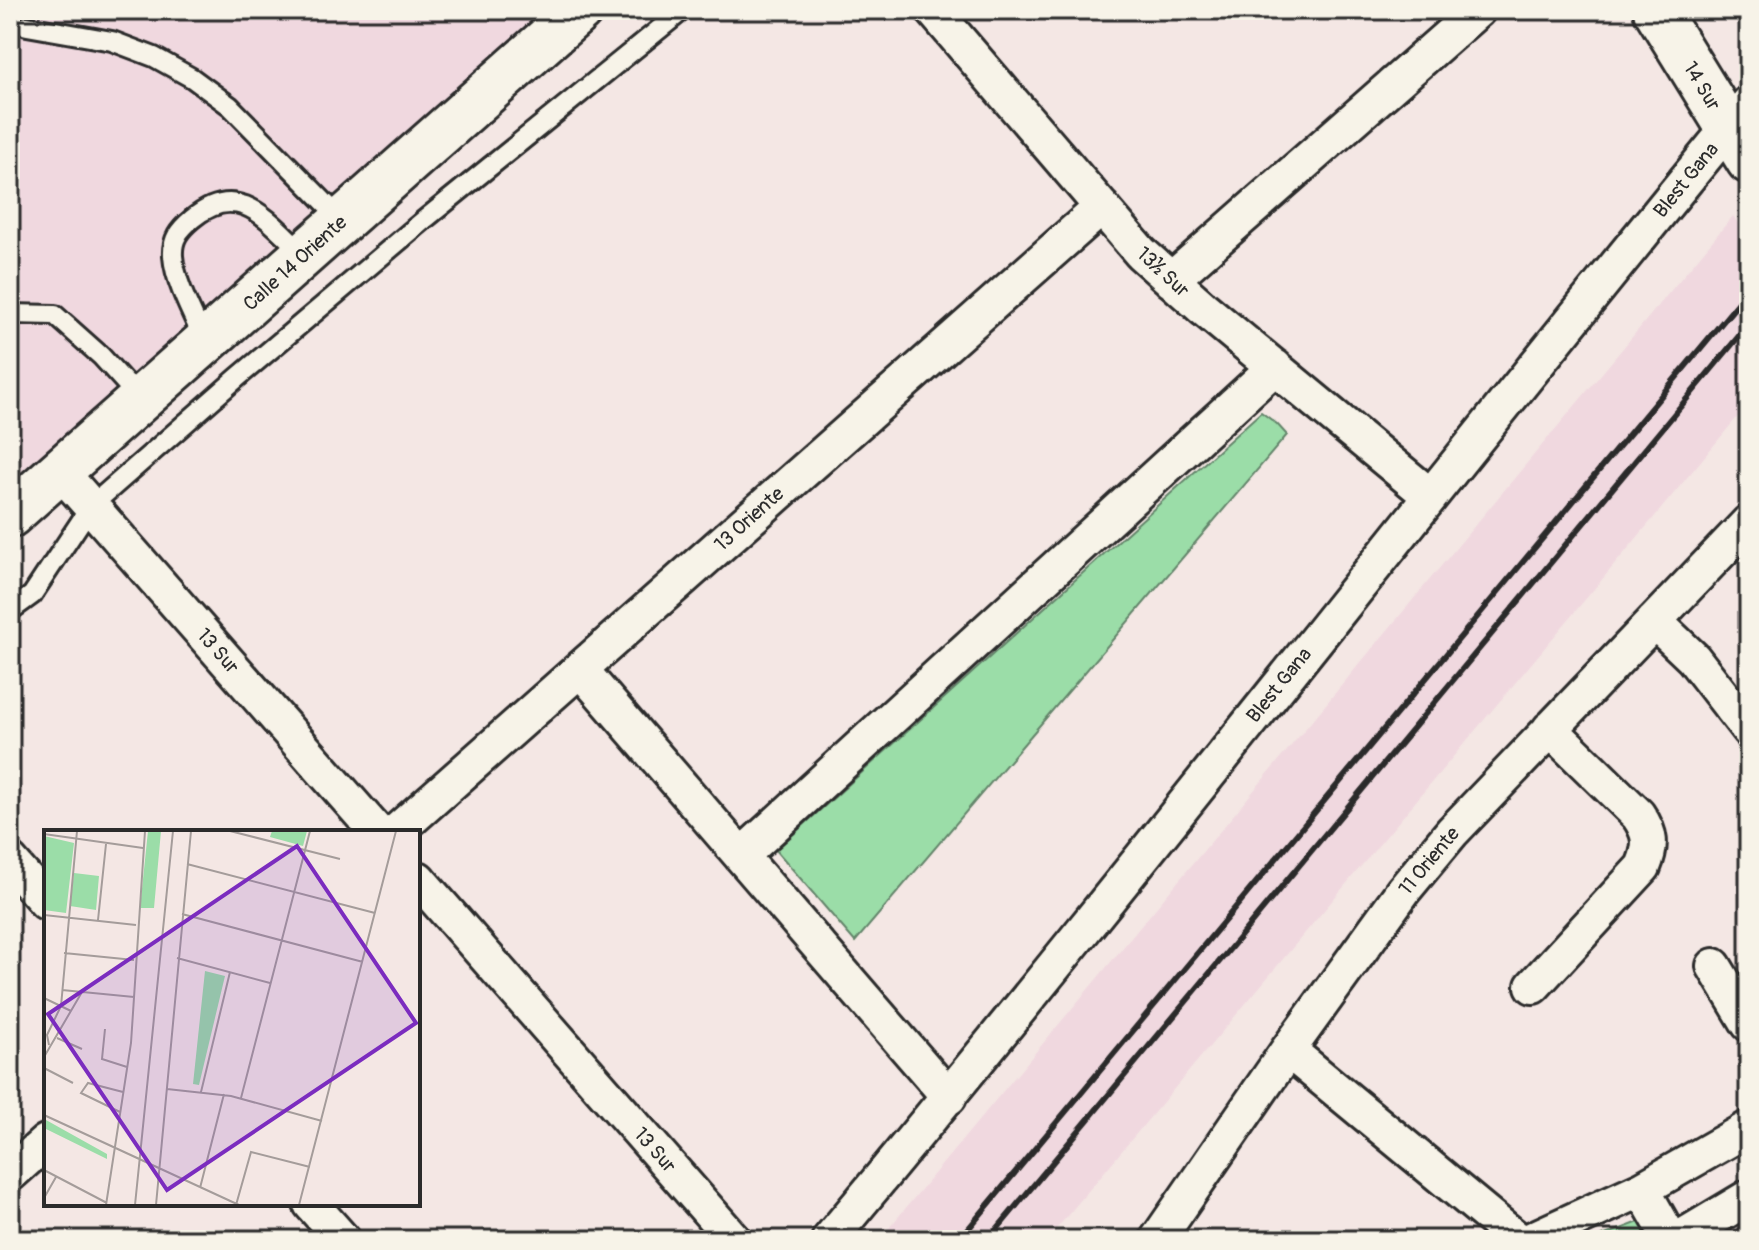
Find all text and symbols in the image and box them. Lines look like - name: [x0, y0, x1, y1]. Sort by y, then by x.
- street label: 14 Sur: [1678, 57, 1726, 115]
- street label: Blest Gana: [1648, 137, 1724, 223]
- street label: Calle 14 Oriente: [238, 210, 352, 316]
- street label: 13½ Sur: [1131, 241, 1195, 303]
- street label: 13 Oriente: [709, 481, 789, 557]
- street label: 13 Sur: [191, 623, 245, 679]
- street label: Blest Gana: [1241, 642, 1317, 728]
- street label: 11 Oriente: [1393, 822, 1465, 900]
- inset map: [44, 830, 420, 1206]
- street label: 13 Sur: [628, 1122, 682, 1178]

